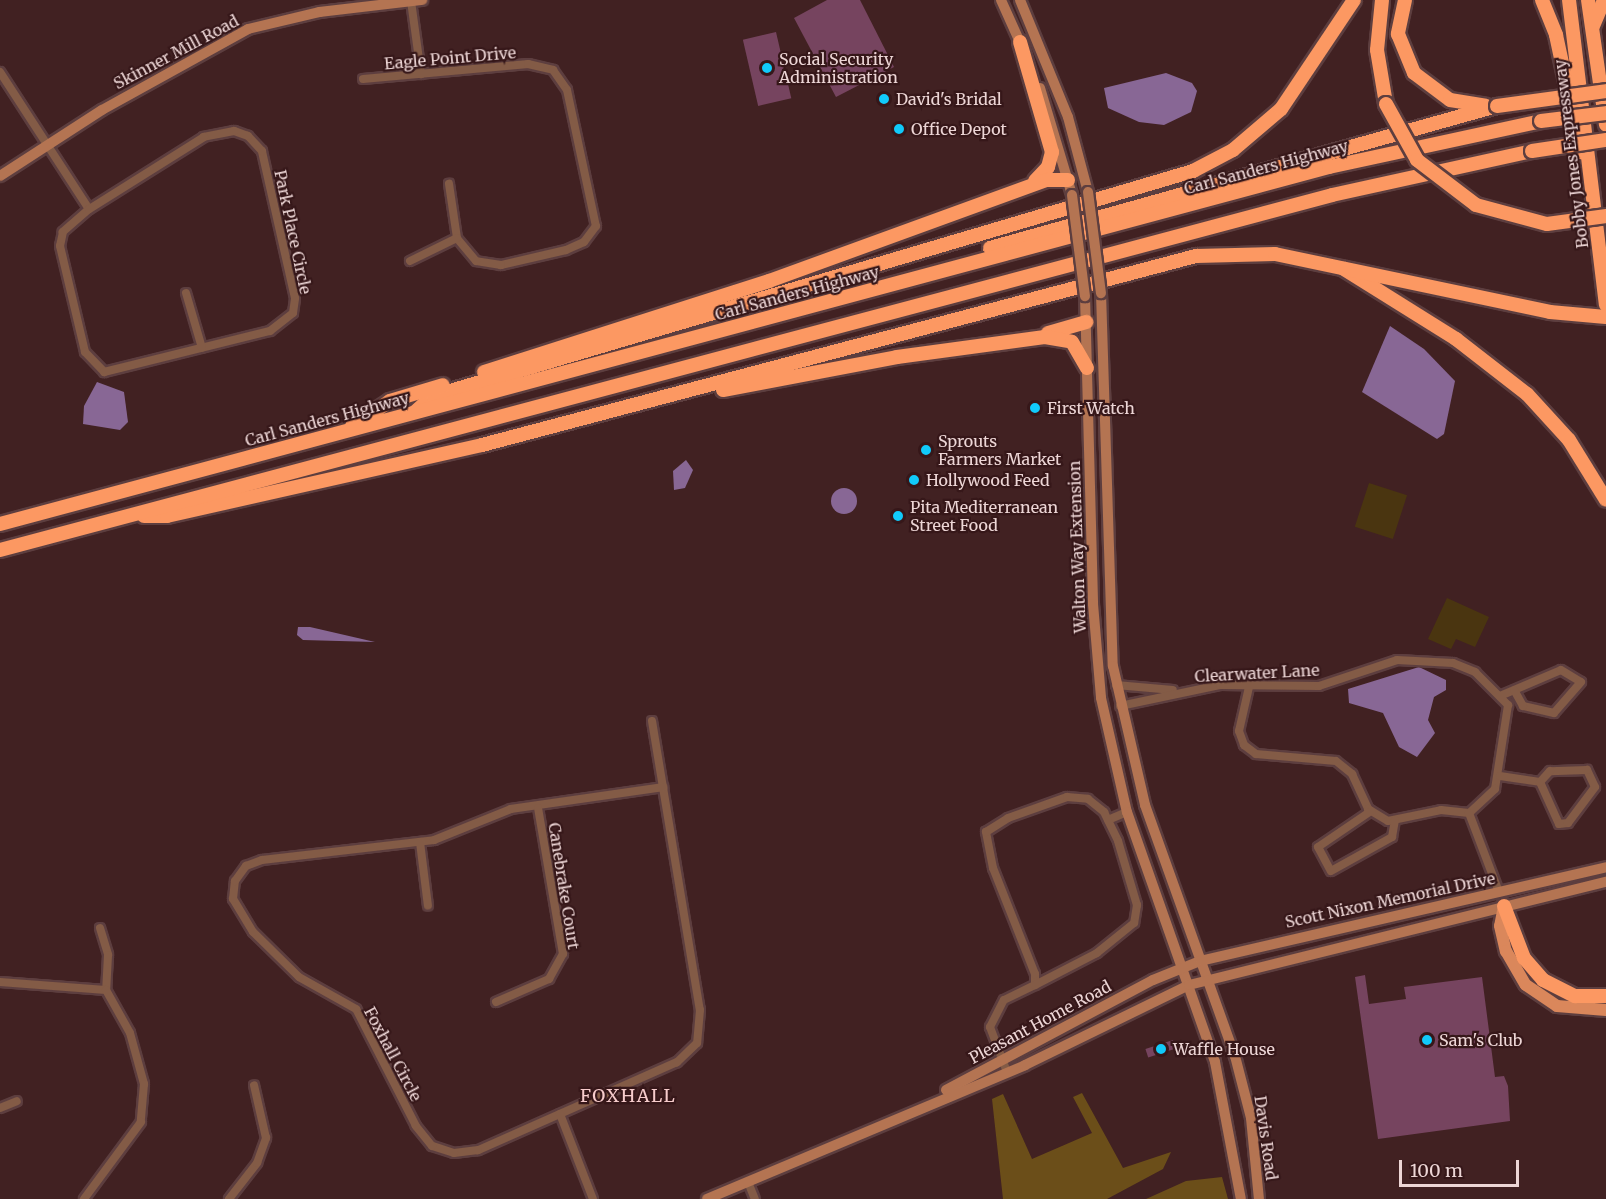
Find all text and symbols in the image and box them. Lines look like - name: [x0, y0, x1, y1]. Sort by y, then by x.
- street label: Skinner Mill Road: [110, 11, 242, 93]
- street label: Eagle Point Drive: [383, 43, 517, 73]
- place label: Social Security Administration: [779, 49, 898, 87]
- street label: Bobby Jones Expressway: [1550, 59, 1592, 249]
- marker: Social Security Administration: [760, 61, 774, 75]
- place label: David's Bridal: [896, 89, 1002, 109]
- marker: David's Bridal: [877, 92, 891, 106]
- place label: Office Depot: [911, 119, 1007, 139]
- marker: Office Depot: [892, 122, 906, 136]
- street label: Carl Sanders Highway: [1182, 136, 1350, 198]
- street label: Park Place Circle: [270, 168, 316, 296]
- street label: Carl Sanders Highway: [713, 262, 881, 324]
- street label: Carl Sanders Highway: [243, 388, 411, 450]
- place label: First Watch: [1047, 398, 1135, 418]
- marker: First Watch: [1028, 401, 1042, 415]
- place label: Sprouts Farmers Market: [938, 431, 1061, 469]
- marker: Sprouts Farmers Market: [919, 443, 933, 457]
- street label: Walton Way Extension: [1064, 460, 1090, 634]
- place label: Hollywood Feed: [926, 470, 1050, 490]
- marker: Hollywood Feed: [907, 473, 921, 487]
- place label: Pita Mediterranean Street Food: [910, 497, 1058, 535]
- marker: Pita Mediterranean Street Food: [891, 509, 905, 523]
- street label: Clearwater Lane: [1194, 660, 1320, 686]
- street label: Canebrake Court: [545, 821, 583, 951]
- street label: Scott Nixon Memorial Drive: [1283, 868, 1497, 932]
- street label: Pleasant Home Road: [966, 976, 1114, 1068]
- street label: Foxhall Circle: [360, 1004, 426, 1104]
- place label: Sam's Club: [1439, 1030, 1522, 1050]
- marker: Sam's Club: [1420, 1033, 1434, 1047]
- place label: Waffle House: [1173, 1039, 1275, 1059]
- marker: Waffle House: [1154, 1042, 1168, 1056]
- district label: FOXHALL: [580, 1085, 676, 1107]
- street label: Davis Road: [1251, 1094, 1281, 1182]
- scale bar: [1402, 1148, 1522, 1186]
- text: 100 m: [1410, 1159, 1463, 1182]

